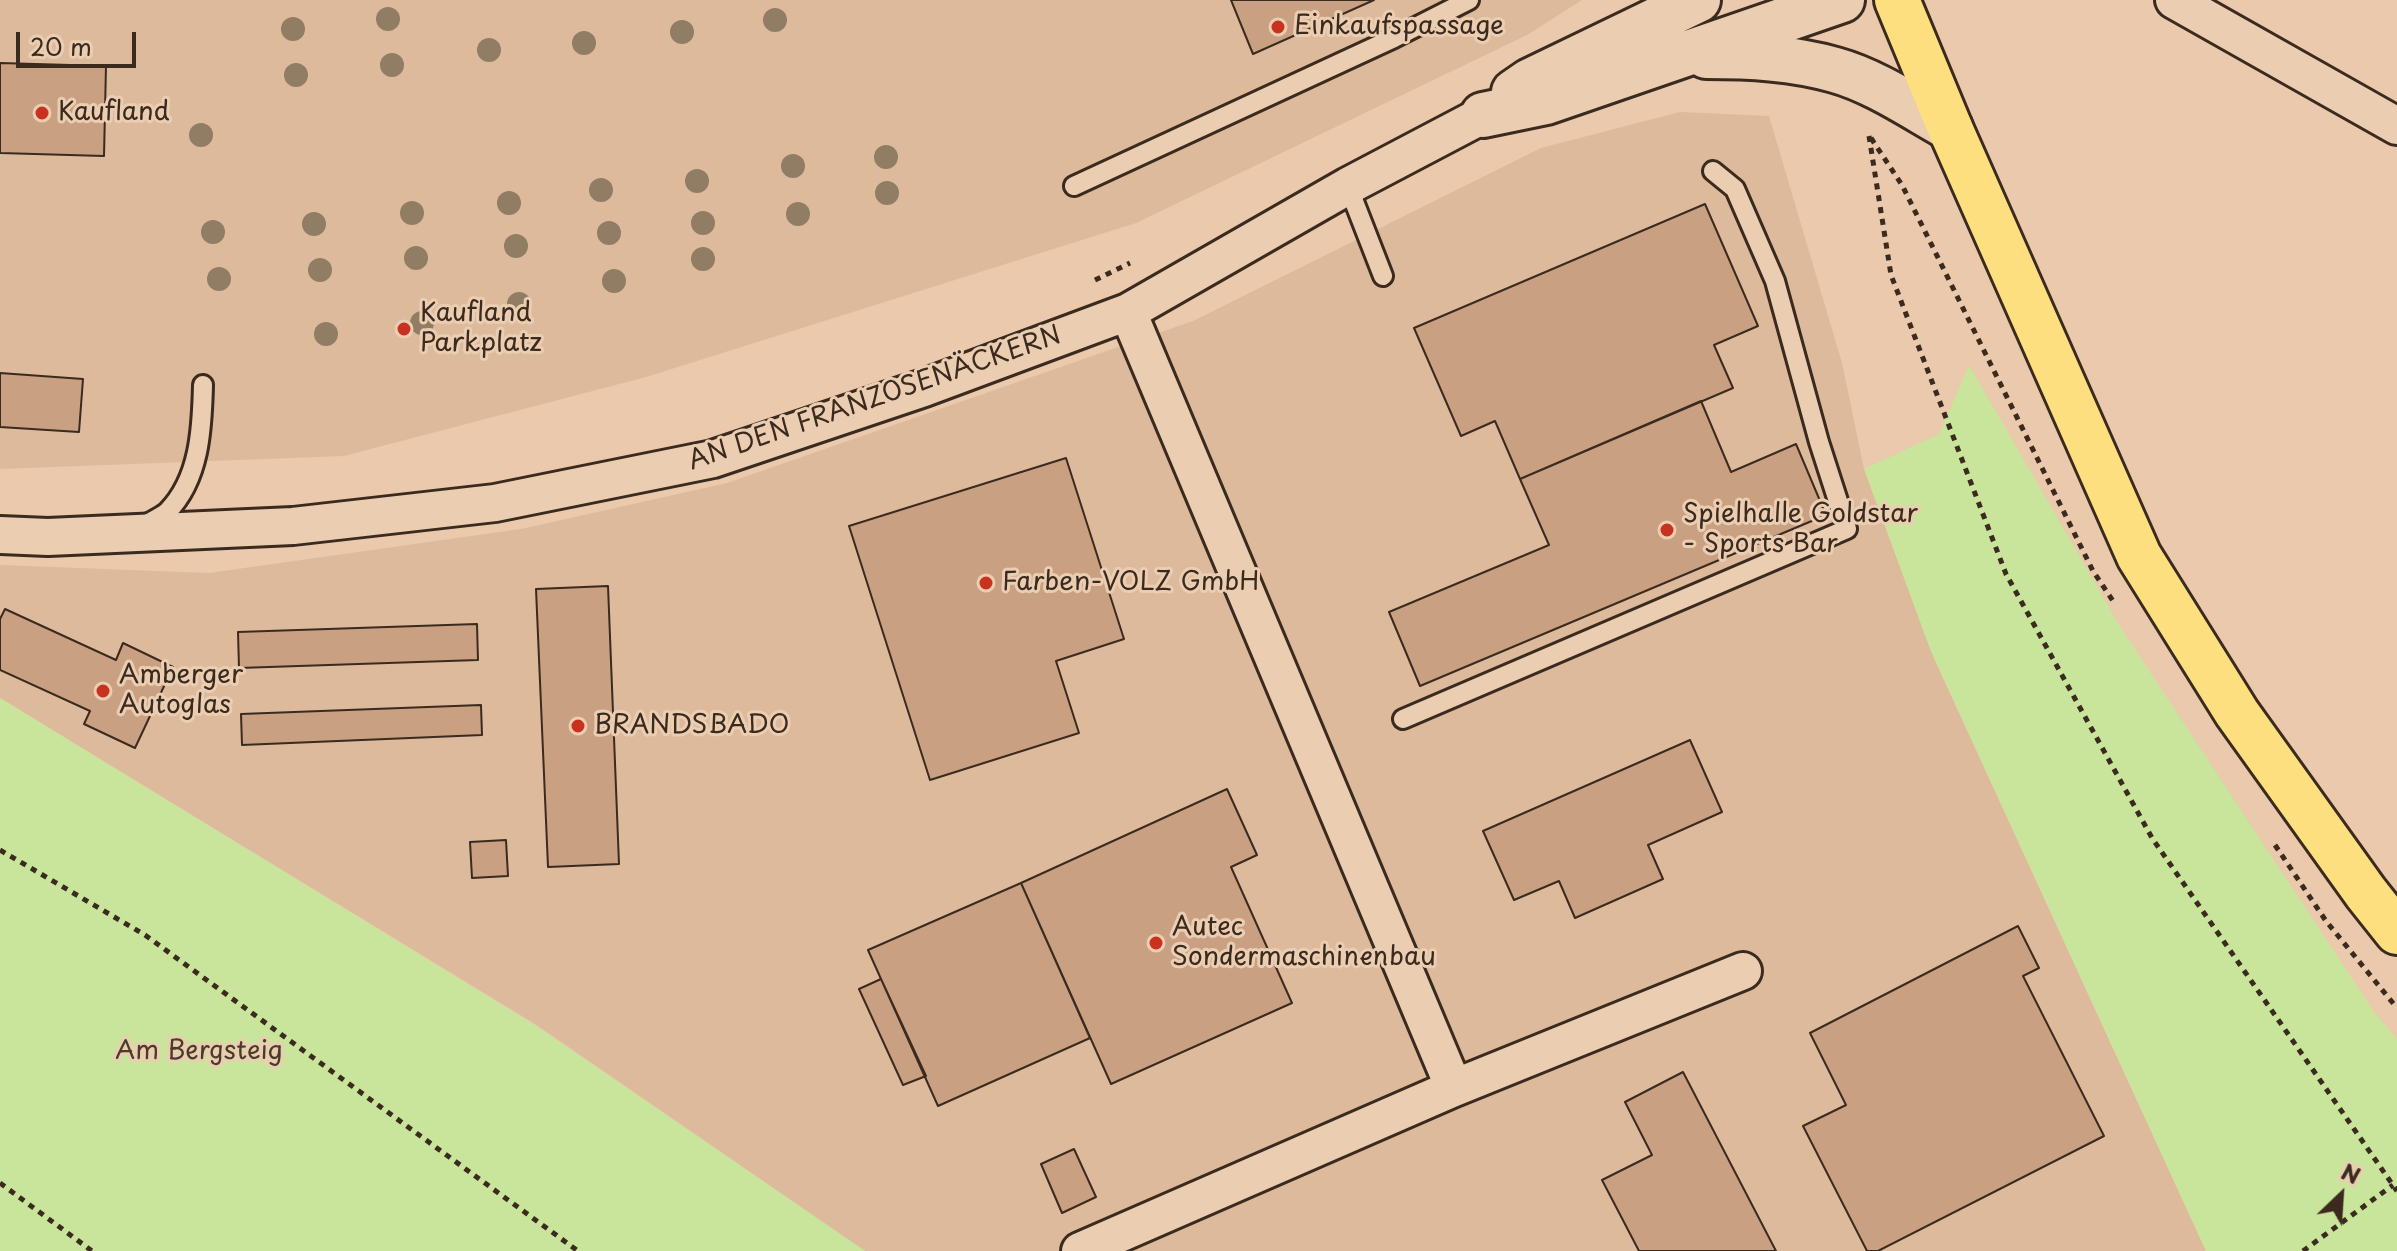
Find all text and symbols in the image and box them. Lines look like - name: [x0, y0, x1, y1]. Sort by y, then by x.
- place label: Einkaufspassage: [1294, 11, 1504, 43]
- scale bar: [20, 16, 140, 66]
- marker: Einkaufspassage: [1269, 18, 1287, 36]
- text: 20 m: [30, 28, 92, 64]
- place label: Kaufland: [58, 97, 170, 129]
- marker: Kaufland: [33, 104, 51, 122]
- place label: Kaufland Parkplatz: [420, 298, 542, 360]
- marker: Kaufland Parkplatz: [395, 320, 413, 338]
- street label: AN DEN FRANZOSENÄCKERN: [684, 320, 1066, 478]
- place label: Spielhalle Goldstar - Sports Bar: [1683, 499, 1918, 560]
- marker: Spielhalle Goldstar - Sports Bar: [1658, 521, 1676, 539]
- place label: Farben-VOLZ GmbH: [1002, 567, 1259, 599]
- marker: Farben-VOLZ GmbH: [977, 574, 995, 592]
- place label: Amberger Autoglas: [119, 660, 243, 722]
- marker: Amberger Autoglas: [94, 682, 112, 700]
- place label: BRANDSBADO: [594, 710, 790, 742]
- marker: BRANDSBADO: [569, 717, 587, 735]
- place label: Autec Sondermaschinenbau: [1172, 912, 1436, 974]
- marker: Autec Sondermaschinenbau: [1147, 934, 1165, 952]
- park label: Am Bergsteig: [115, 1036, 283, 1068]
- text: N: [2336, 1154, 2366, 1191]
- north arrow: [2301, 1155, 2381, 1235]

